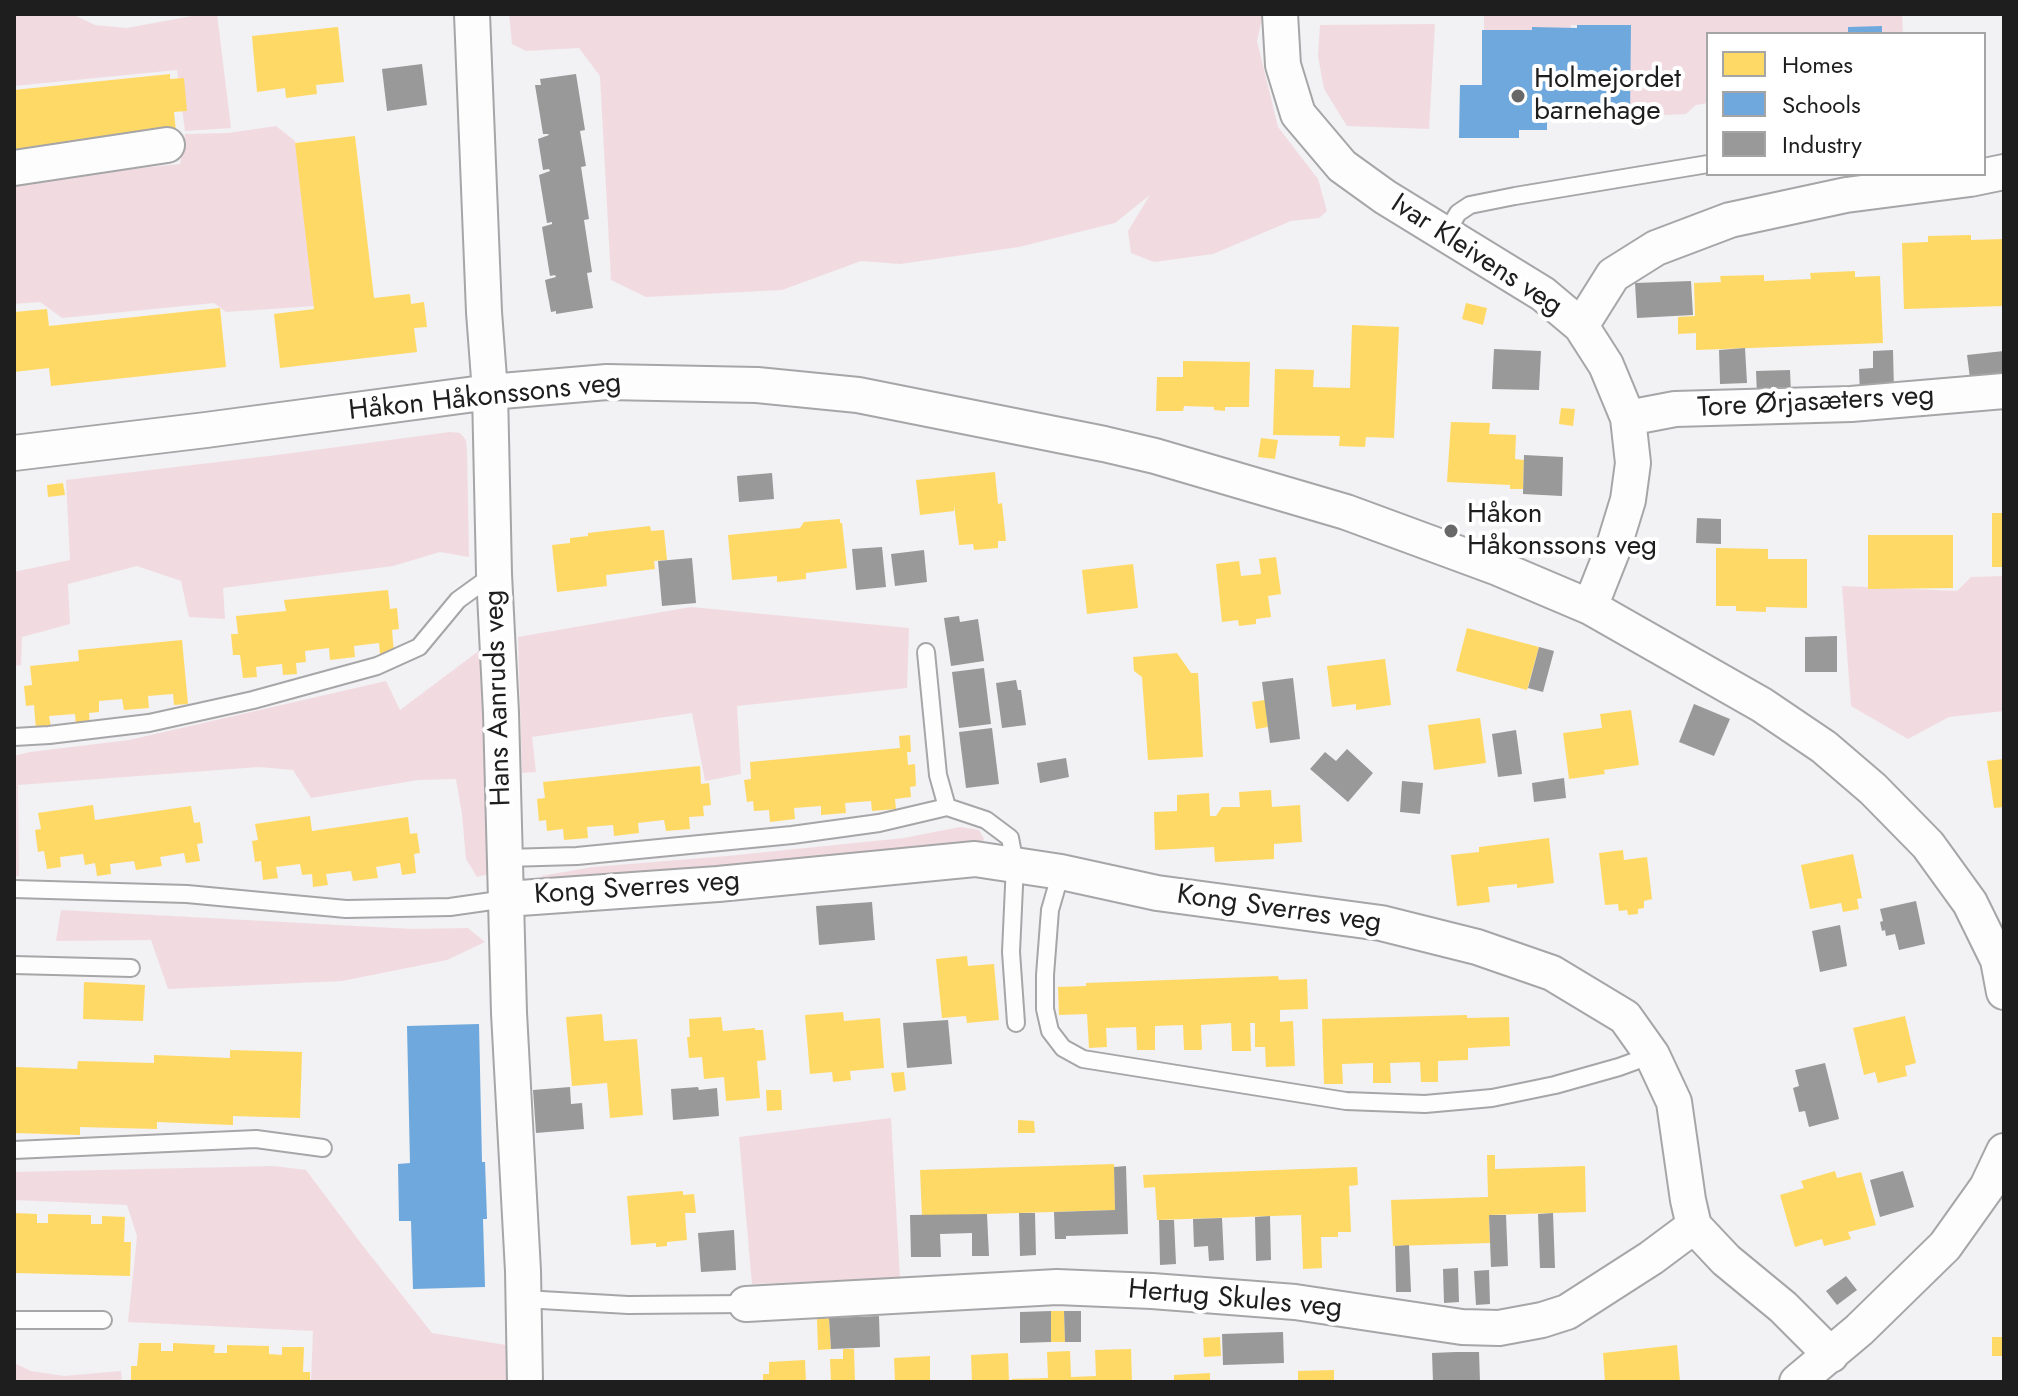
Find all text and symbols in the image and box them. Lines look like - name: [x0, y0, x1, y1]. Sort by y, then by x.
- legend: [1706, 32, 1986, 176]
- text: Homes: [1782, 47, 1853, 82]
- place label: Holmejordet barnehage: [1534, 63, 1681, 129]
- marker: Holmejordet barnehage: [1509, 87, 1527, 105]
- text: Schools: [1782, 87, 1861, 122]
- text: Industry: [1782, 127, 1862, 162]
- street label: Ivar Kleivens veg: [1384, 188, 1568, 324]
- street label: Håkon Håkonssons veg: [347, 367, 623, 429]
- street label: Tore Ørjasæters veg: [1697, 380, 1935, 426]
- place label: Håkon Håkonssons veg: [1467, 498, 1657, 564]
- marker: Håkon Håkonssons veg: [1442, 522, 1460, 540]
- street label: Hans Aanruds veg: [478, 589, 520, 807]
- street label: Kong Sverres veg: [533, 865, 741, 913]
- street label: Kong Sverres veg: [1175, 879, 1383, 941]
- street label: Hertug Skules veg: [1127, 1274, 1343, 1326]

